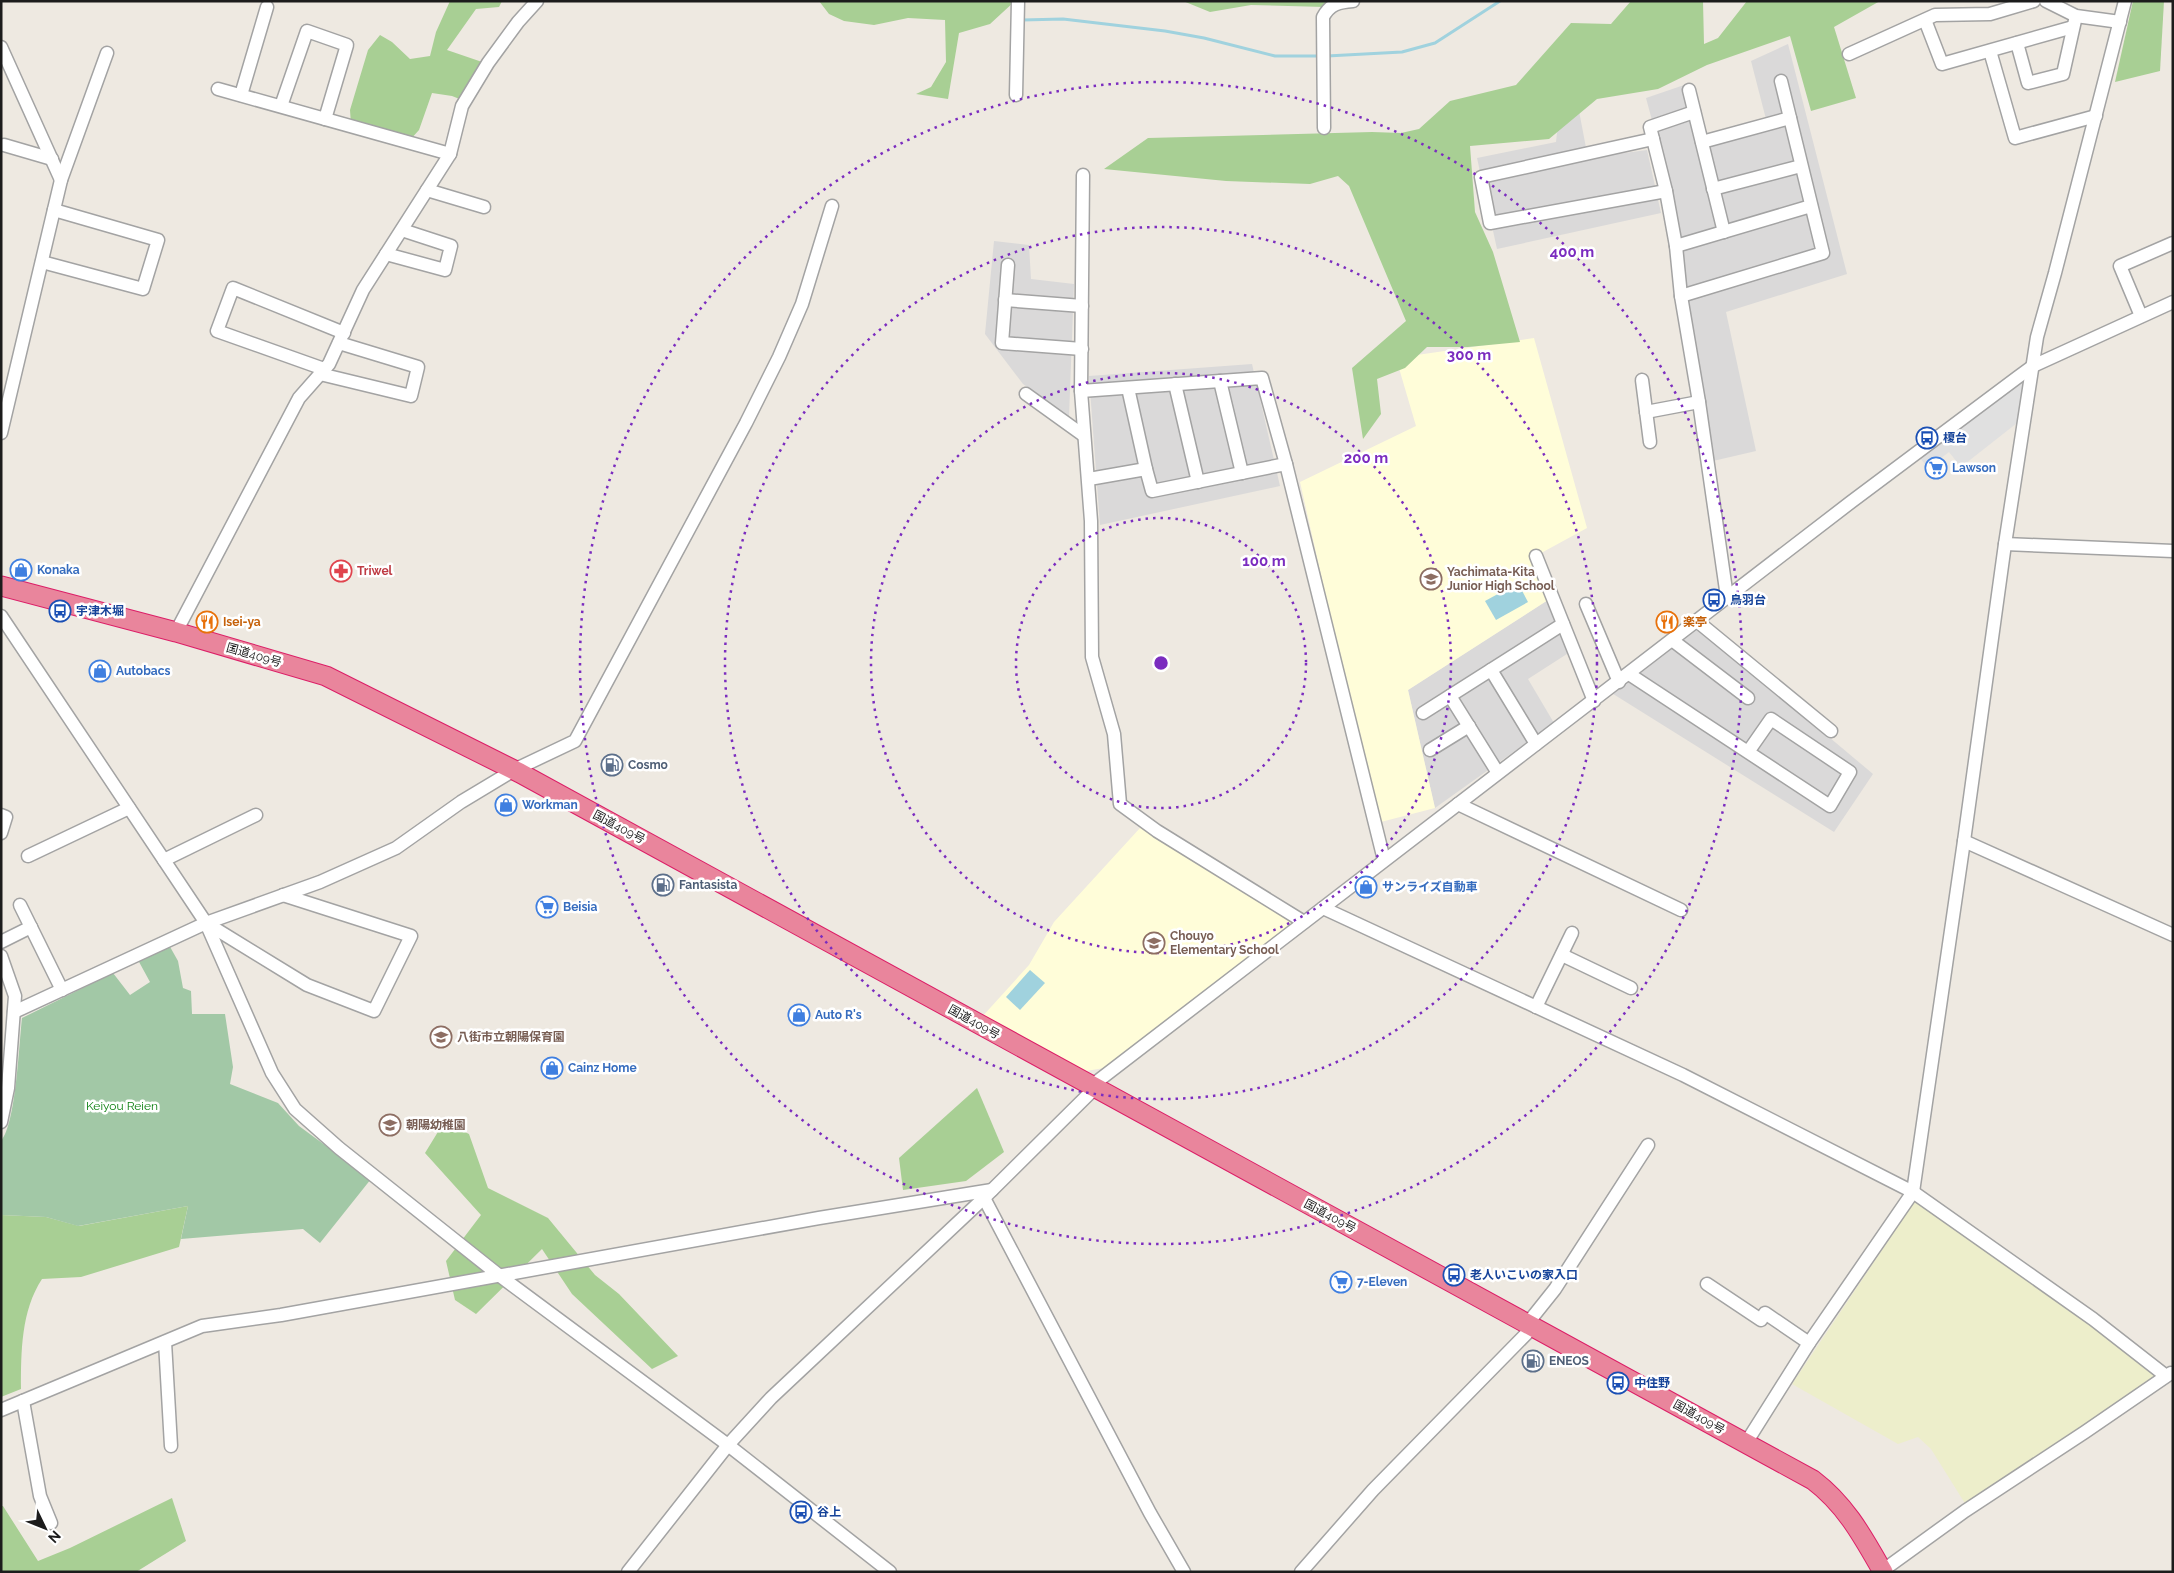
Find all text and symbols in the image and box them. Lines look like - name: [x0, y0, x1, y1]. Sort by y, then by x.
- text: 400 m: [1550, 243, 1594, 261]
- text: 300 m: [1447, 346, 1491, 364]
- bus stop icon: 榎台: [1915, 426, 1939, 450]
- place label: 榎台: [1943, 431, 1967, 445]
- text: 200 m: [1344, 449, 1388, 467]
- supermarket icon: Lawson: [1924, 456, 1948, 480]
- place label: Lawson: [1952, 461, 1996, 475]
- text: 100 m: [1242, 552, 1286, 570]
- shop icon: Konaka: [9, 558, 33, 582]
- pharmacy icon: Triwel: [329, 559, 353, 583]
- place label: Konaka: [37, 563, 80, 577]
- place label: Triwel: [357, 564, 393, 578]
- place label: Yachimata-Kita Junior High School: [1447, 565, 1555, 593]
- school or university icon: Yachimata-Kita Junior High School: [1419, 567, 1443, 591]
- bus stop icon: 鳥羽台: [1702, 588, 1726, 612]
- place label: 鳥羽台: [1730, 593, 1766, 607]
- bus stop icon: 宇津木堀: [48, 599, 72, 623]
- place label: 宇津木堀: [76, 604, 124, 618]
- restaurant icon: Isei-ya: [195, 610, 219, 634]
- restaurant icon: 楽亭: [1655, 610, 1679, 634]
- place label: Isei-ya: [223, 615, 261, 629]
- place label: 楽亭: [1683, 615, 1707, 629]
- street label: 国道409号: [225, 640, 283, 670]
- centre of rings: [1152, 654, 1170, 672]
- shop icon: Autobacs: [88, 659, 112, 683]
- place label: Autobacs: [116, 664, 170, 678]
- fuel station icon: Cosmo: [600, 753, 624, 777]
- place label: Cosmo: [628, 758, 668, 772]
- shop icon: Workman: [494, 793, 518, 817]
- place label: Workman: [522, 798, 578, 812]
- street label: 国道409号: [591, 807, 647, 847]
- fuel station icon: Fantasista: [651, 873, 675, 897]
- shop icon: サンライズ自動車: [1354, 875, 1378, 899]
- place label: Fantasista: [679, 878, 737, 892]
- place label: サンライズ自動車: [1382, 880, 1478, 894]
- supermarket icon: Beisia: [535, 895, 559, 919]
- place label: Beisia: [563, 900, 597, 914]
- place label: Chouyo Elementary School: [1170, 929, 1279, 957]
- school or university icon: Chouyo Elementary School: [1142, 931, 1166, 955]
- street label: 国道409号: [946, 1002, 1002, 1042]
- shop icon: Auto R's: [787, 1003, 811, 1027]
- place label: Auto R's: [815, 1008, 862, 1022]
- school or university icon: 八街市立朝陽保育園: [429, 1025, 453, 1049]
- place label: 八街市立朝陽保育園: [457, 1030, 565, 1044]
- shop icon: Cainz Home: [540, 1056, 564, 1080]
- place label: Cainz Home: [568, 1061, 637, 1075]
- park label: Keiyou Reien: [86, 1099, 158, 1113]
- school or university icon: 朝陽幼稚園: [378, 1113, 402, 1137]
- place label: 朝陽幼稚園: [406, 1118, 466, 1132]
- street label: 国道409号: [1302, 1196, 1358, 1236]
- bus stop icon: 老人いこいの家入口: [1442, 1263, 1466, 1287]
- place label: 老人いこいの家入口: [1470, 1268, 1578, 1282]
- supermarket icon: 7-Eleven: [1329, 1270, 1353, 1294]
- place label: 7-Eleven: [1357, 1275, 1407, 1289]
- fuel station icon: ENEOS: [1521, 1349, 1545, 1373]
- place label: ENEOS: [1549, 1354, 1589, 1368]
- bus stop icon: 中住野: [1606, 1371, 1630, 1395]
- place label: 中住野: [1634, 1376, 1670, 1390]
- street label: 国道409号: [1671, 1397, 1727, 1437]
- bus stop icon: 谷上: [789, 1500, 813, 1524]
- north arrow: [20, 1503, 70, 1553]
- place label: 谷上: [817, 1505, 841, 1519]
- text: N: [45, 1528, 64, 1546]

